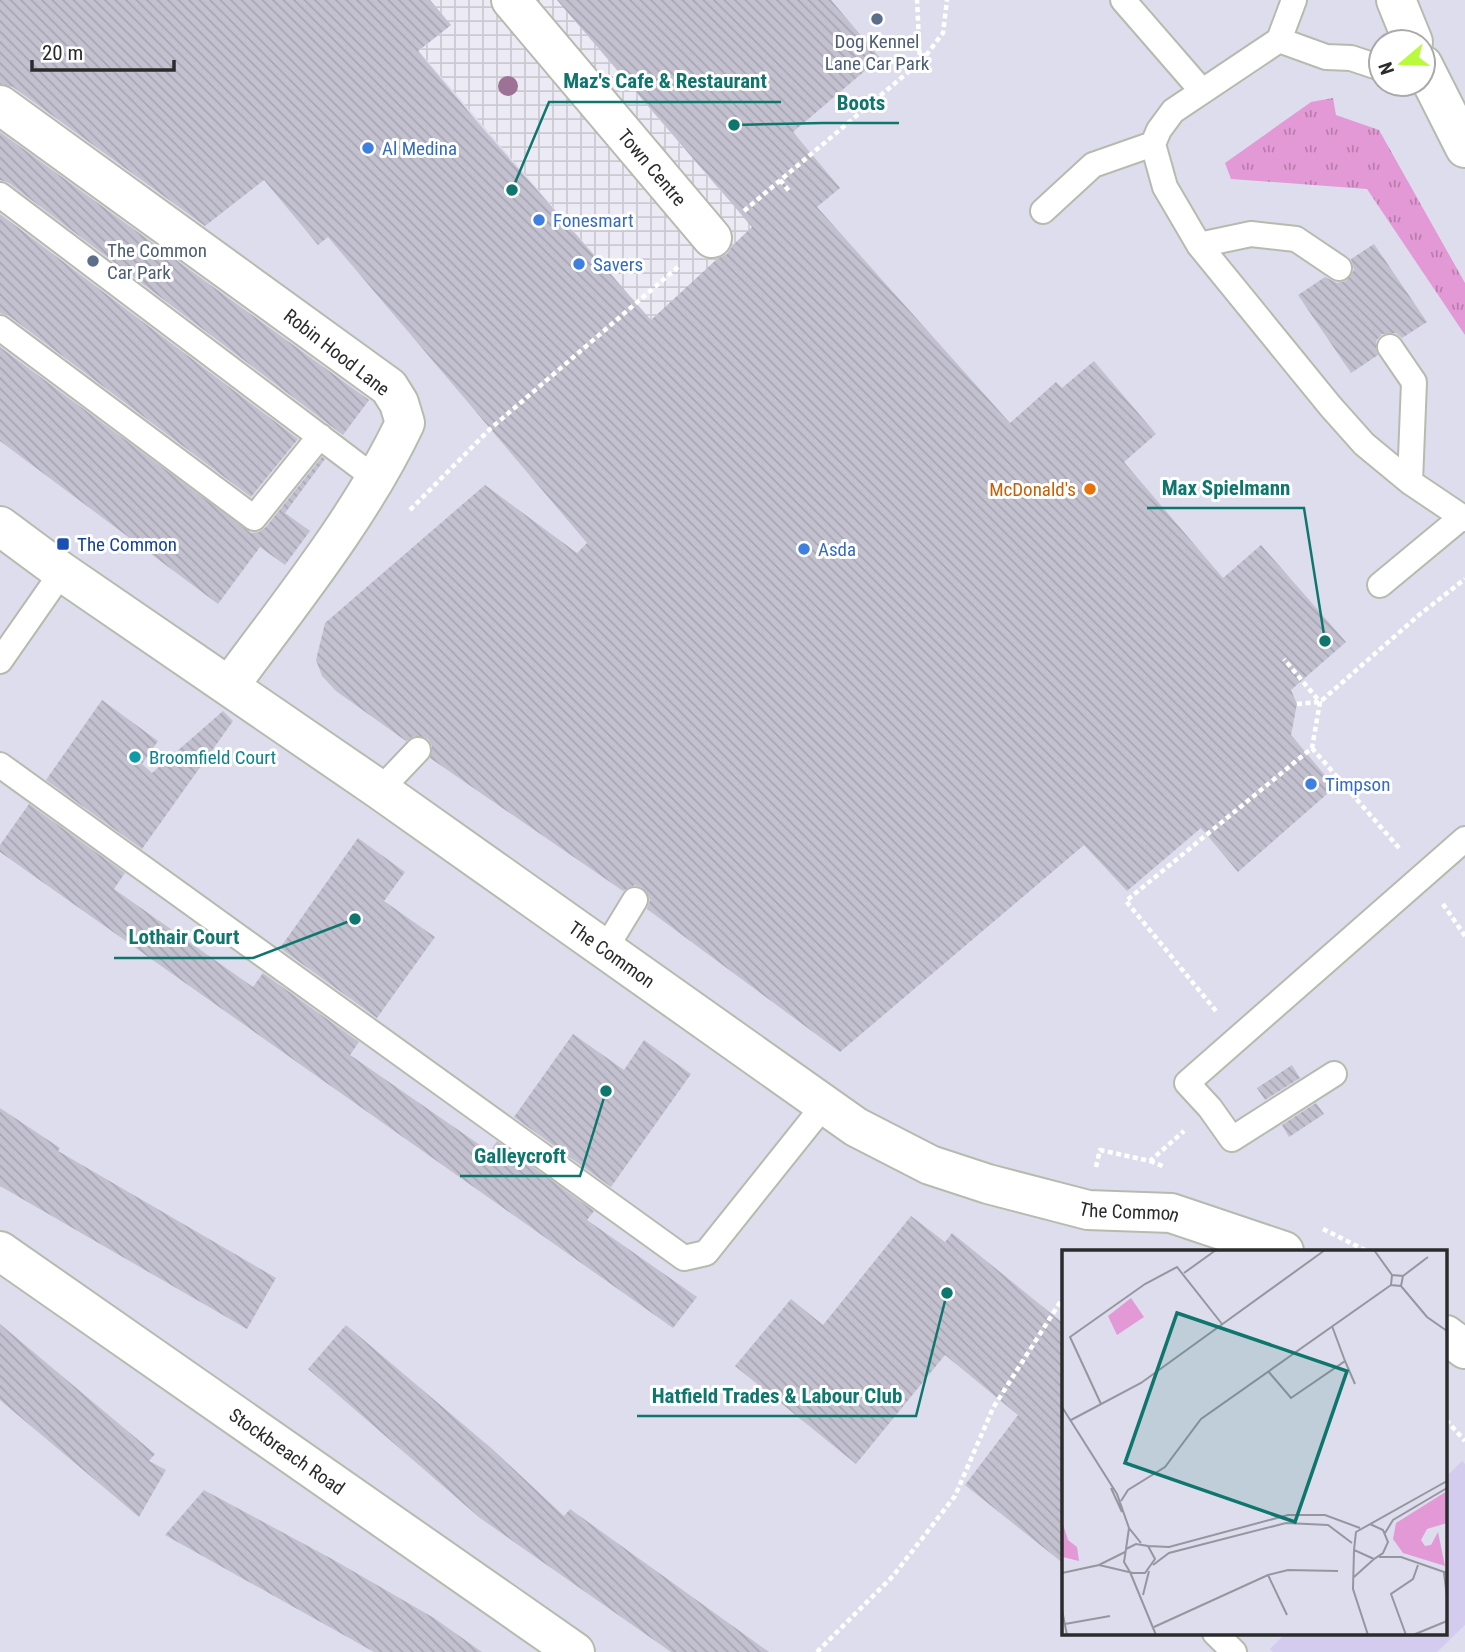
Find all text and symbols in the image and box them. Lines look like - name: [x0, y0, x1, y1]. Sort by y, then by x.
- marker: Dog Kennel Lane Car Park: [869, 11, 885, 27]
- scale bar: [32, 28, 173, 72]
- north arrow: [1367, 28, 1437, 98]
- place label: Dog Kennel Lane Car Park: [825, 30, 930, 75]
- text: 20 m: [42, 41, 83, 65]
- text: N: [1374, 59, 1399, 78]
- callout: Maz's Cafe & Restaurant: [549, 60, 781, 102]
- text: Maz's Cafe & Restaurant: [563, 69, 767, 93]
- callout: Boots: [823, 81, 899, 123]
- text: Boots: [837, 91, 885, 115]
- street label: Town Centre: [613, 124, 691, 211]
- place label: Al Medina: [382, 137, 457, 160]
- marker: Al Medina: [360, 140, 376, 156]
- place label: Fonesmart: [553, 209, 634, 232]
- marker: Fonesmart: [531, 212, 547, 228]
- place label: The Common Car Park: [107, 239, 207, 284]
- marker: The Common Car Park: [85, 253, 101, 269]
- place label: Savers: [593, 253, 643, 276]
- marker: Savers: [571, 256, 587, 272]
- street label: Robin Hood Lane: [279, 304, 394, 401]
- callout: Max Spielmann: [1147, 466, 1304, 508]
- text: Max Spielmann: [1162, 476, 1290, 500]
- place label: McDonald's: [989, 478, 1076, 501]
- marker: McDonald's: [1082, 481, 1098, 497]
- place label: The Common: [77, 533, 177, 556]
- marker: The Common: [55, 536, 71, 552]
- place label: Asda: [818, 538, 856, 561]
- marker: Asda: [796, 541, 812, 557]
- place label: Broomfield Court: [149, 746, 276, 769]
- marker: Broomfield Court: [127, 749, 143, 765]
- place label: Timpson: [1325, 773, 1390, 796]
- marker: Timpson: [1303, 776, 1319, 792]
- callout: Lothair Court: [114, 916, 253, 958]
- street label: The Common: [564, 916, 659, 993]
- text: Lothair Court: [129, 925, 239, 949]
- callout: Galleycroft: [460, 1134, 580, 1176]
- text: Galleycroft: [474, 1144, 566, 1168]
- street label: The Common: [1077, 1197, 1183, 1227]
- inset map: [1062, 1250, 1448, 1634]
- callout: Hatfield Trades & Labour Club: [637, 1374, 916, 1416]
- text: Hatfield Trades & Labour Club: [652, 1384, 902, 1408]
- street label: Stockbreach Road: [225, 1403, 349, 1500]

